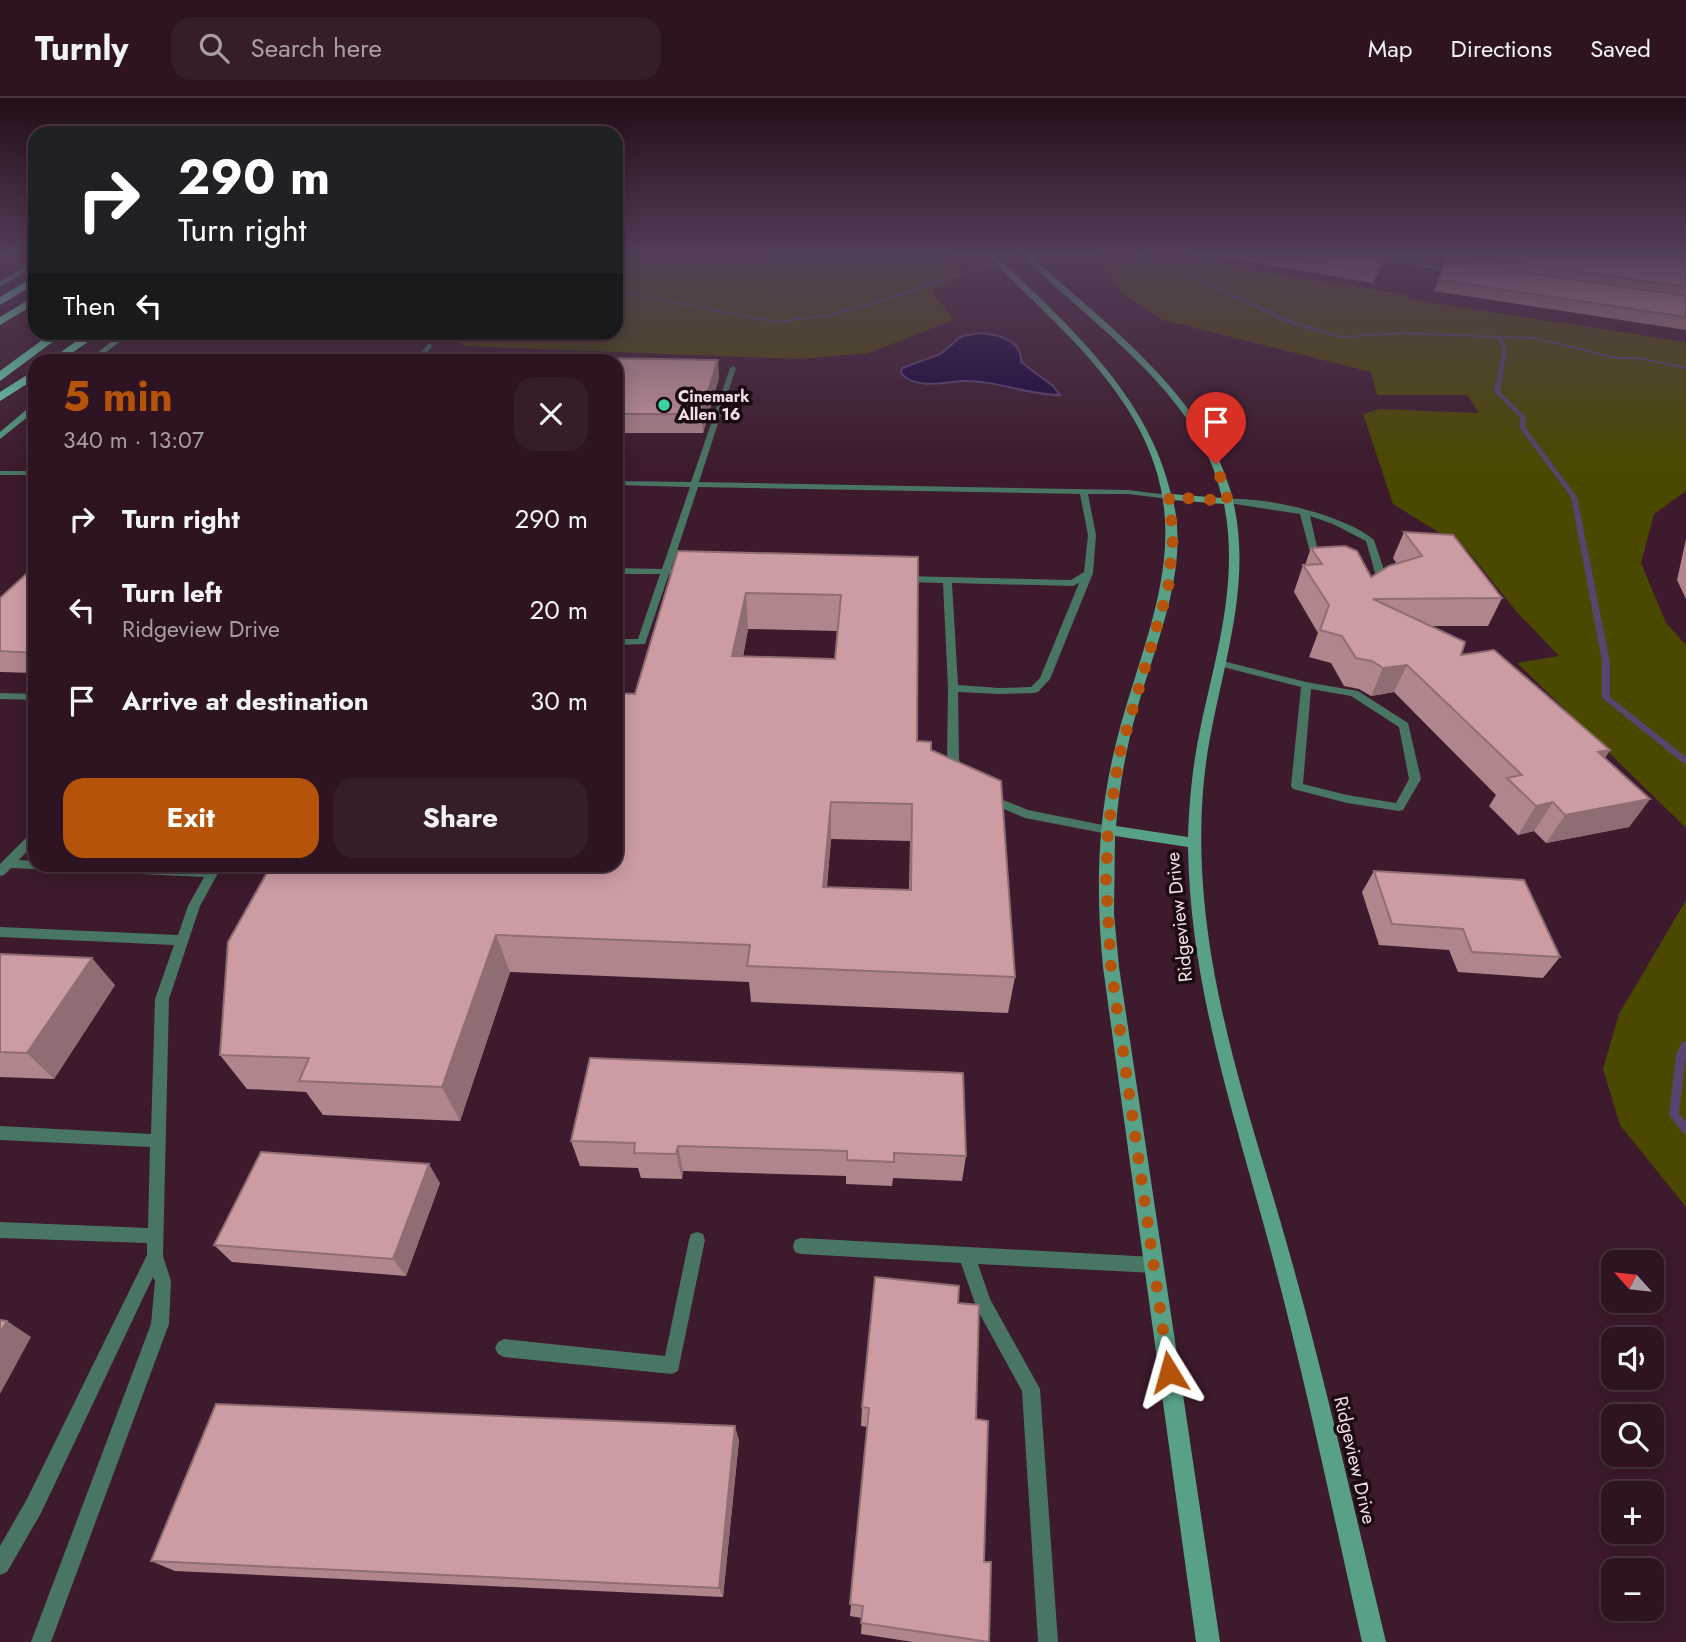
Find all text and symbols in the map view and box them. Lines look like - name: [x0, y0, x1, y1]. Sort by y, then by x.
- search box: [171, 17, 661, 80]
- text: Turnly: [35, 25, 129, 72]
- icon: search: [195, 29, 233, 67]
- text: Search here: [251, 29, 382, 67]
- text: Map: [1368, 31, 1413, 66]
- text: Directions: [1451, 31, 1552, 66]
- text: Saved: [1590, 31, 1651, 66]
- text: 290 m: [178, 142, 330, 212]
- icon: right: [63, 154, 154, 245]
- text: Turn right: [178, 207, 307, 253]
- text: Then: [63, 287, 116, 325]
- icon: left: [130, 287, 168, 325]
- text: 5 min: [63, 366, 173, 427]
- button: close: [514, 377, 588, 451]
- place label: Cinemark Allen 16: [677, 385, 750, 426]
- pin: [1186, 392, 1246, 464]
- marker: Cinemark Allen 16: [656, 397, 672, 413]
- icon: arrive: [1197, 403, 1235, 441]
- text: 340 m · 13:07: [63, 423, 204, 457]
- icon: right: [63, 500, 101, 538]
- text: Turn right: [122, 500, 240, 538]
- text: 290 m: [515, 500, 588, 538]
- text: Turn left: [122, 574, 222, 612]
- icon: left: [63, 591, 101, 629]
- text: 20 m: [530, 591, 588, 629]
- text: Ridgeview Drive: [122, 612, 280, 646]
- icon: arrive: [63, 682, 101, 720]
- text: Arrive at destination: [122, 682, 369, 720]
- text: 30 m: [530, 682, 588, 720]
- button: Exit: [63, 778, 319, 858]
- button: Share: [333, 778, 588, 858]
- street label: Ridgeview Drive: [1159, 851, 1199, 983]
- north arrow: [1601, 1250, 1664, 1312]
- map controls: [1601, 1250, 1664, 1621]
- button: sound: [1601, 1327, 1664, 1390]
- position arrow: [1132, 1335, 1206, 1409]
- street label: Ridgeview Drive: [1327, 1393, 1383, 1527]
- button: search: [1601, 1404, 1664, 1467]
- button: +: [1601, 1481, 1664, 1544]
- button: −: [1601, 1558, 1664, 1621]

